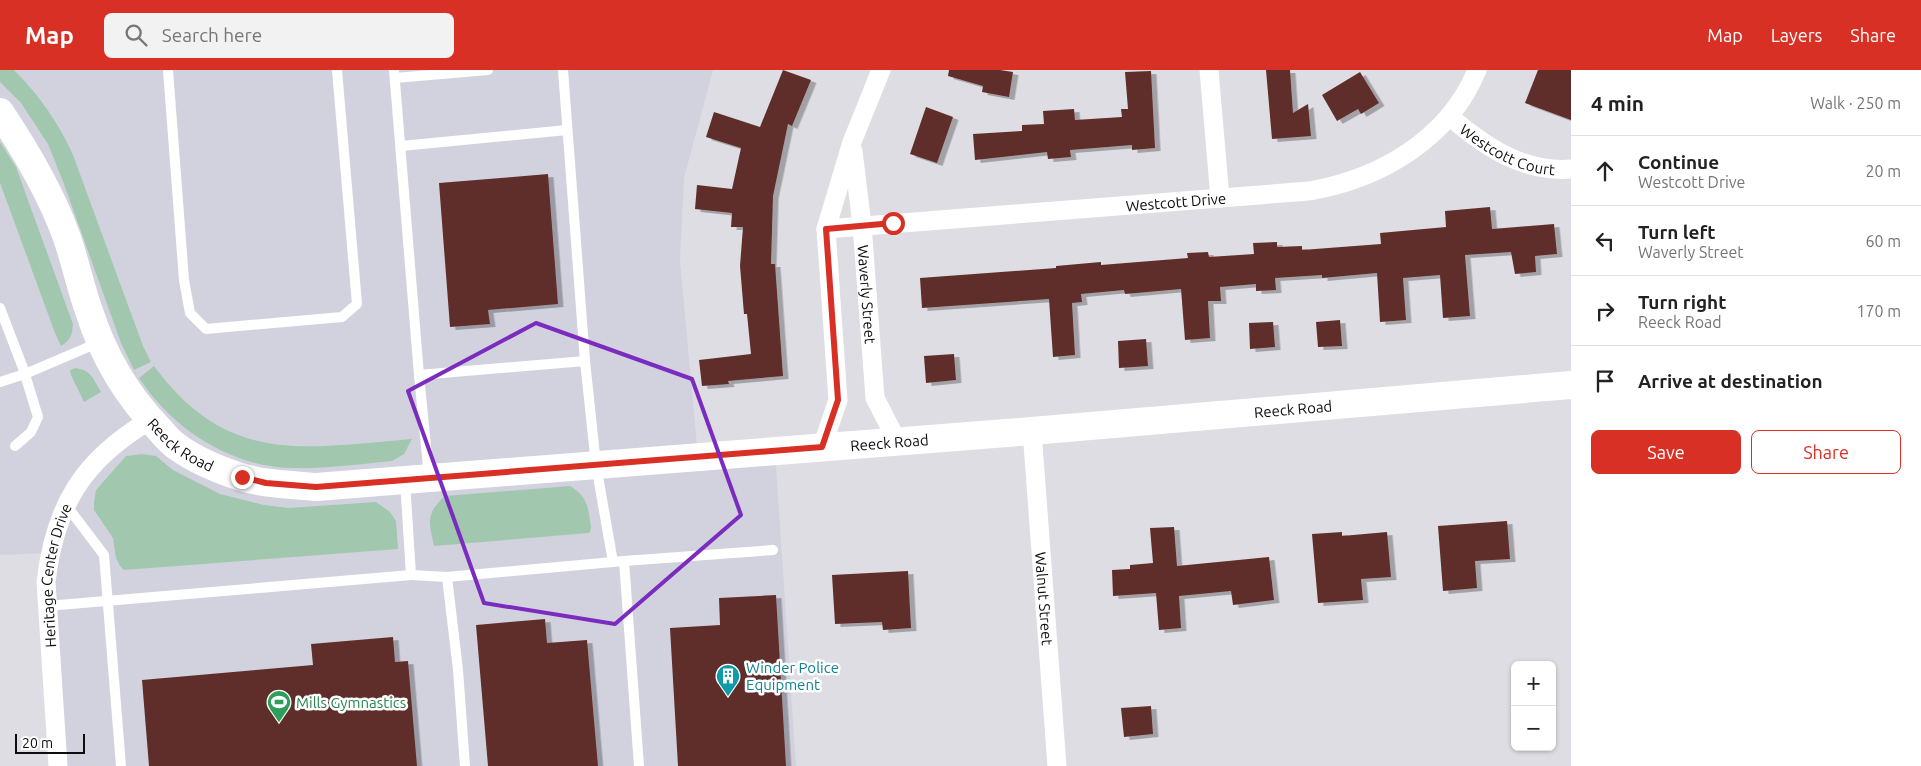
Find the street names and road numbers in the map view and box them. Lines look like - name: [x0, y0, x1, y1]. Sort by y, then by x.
- street label: Westcott Court: [1457, 120, 1556, 178]
- street label: Westcott Drive: [1125, 189, 1227, 214]
- street label: Waverly Street: [855, 244, 879, 344]
- street label: Reeck Road: [1253, 397, 1333, 421]
- street label: Reeck Road: [145, 415, 217, 474]
- street label: Reeck Road: [850, 431, 929, 454]
- street label: Heritage Center Drive: [37, 500, 74, 648]
- street label: Walnut Street: [1033, 551, 1056, 646]

